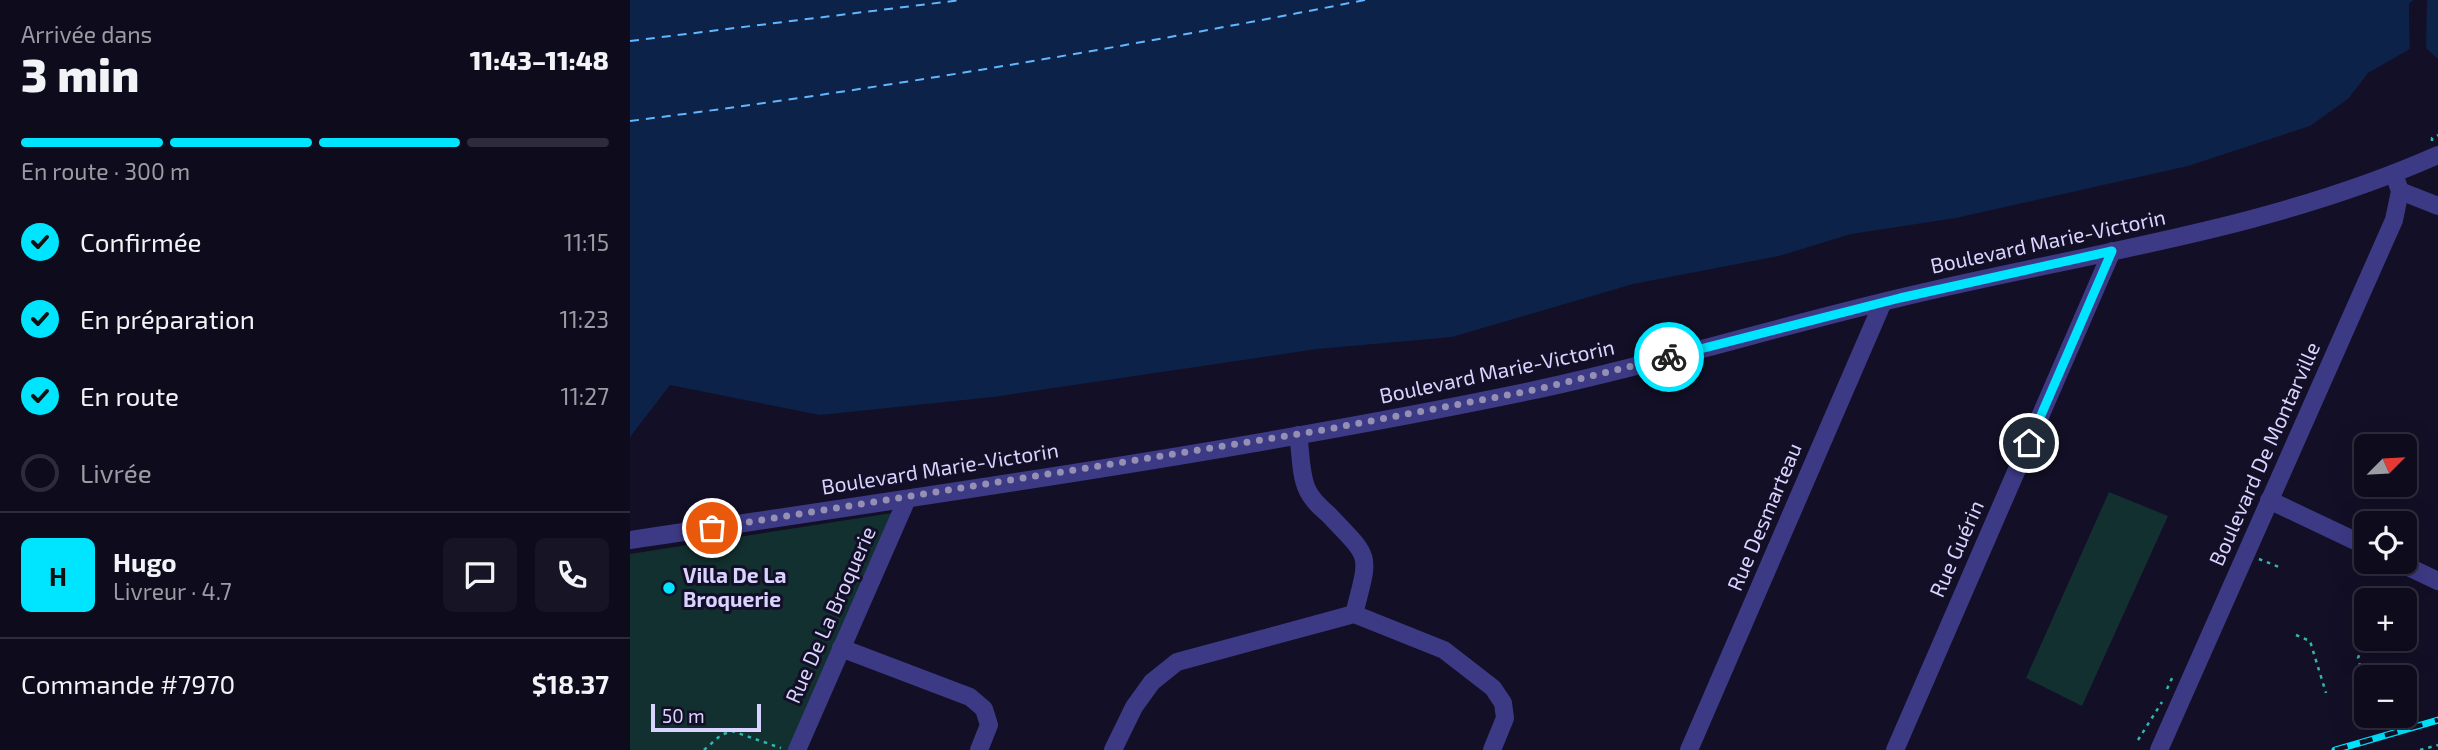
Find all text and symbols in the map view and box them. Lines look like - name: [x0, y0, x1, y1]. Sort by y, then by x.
- text: Arrivée dans: [21, 20, 152, 48]
- text: 11:43–11:48: [470, 44, 609, 75]
- text: 3 min: [21, 46, 139, 101]
- text: En route · 300 m: [21, 157, 190, 185]
- street label: Boulevard Marie-Victorin: [1928, 203, 2168, 278]
- icon: check: [21, 223, 59, 261]
- text: Confirmée: [80, 226, 202, 257]
- text: 11:15: [564, 228, 609, 256]
- icon: check: [21, 300, 59, 338]
- text: En préparation: [80, 303, 255, 334]
- text: 11:23: [560, 305, 609, 333]
- courier: [1634, 322, 1704, 392]
- street label: Boulevard Marie-Victorin: [1377, 333, 1617, 408]
- icon: bike: [1650, 338, 1688, 376]
- street label: Boulevard De Montarville: [2203, 338, 2324, 569]
- icon: check: [21, 377, 59, 415]
- text: En route: [80, 380, 179, 411]
- text: 11:27: [561, 382, 609, 410]
- pin: [1999, 413, 2059, 473]
- icon: home: [2010, 424, 2048, 462]
- north arrow: [2354, 434, 2417, 497]
- map controls: [2354, 434, 2417, 728]
- street label: Boulevard Marie-Victorin: [819, 436, 1060, 499]
- street label: Rue Desmarteau: [1721, 439, 1806, 594]
- text: Livrée: [80, 457, 152, 488]
- street label: Rue Guérin: [1923, 496, 1988, 601]
- pin: [682, 498, 742, 558]
- icon: bag: [693, 509, 731, 547]
- button: locate: [2354, 511, 2417, 574]
- street label: Rue De La Broquerie: [779, 522, 880, 707]
- button: chat: [443, 538, 517, 612]
- button: phone: [535, 538, 609, 612]
- text: Hugo: [113, 546, 177, 577]
- text: H: [49, 560, 67, 591]
- place label: Villa De La Broquerie: [683, 562, 786, 611]
- text: Livreur · 4.7: [113, 577, 232, 605]
- marker: Villa De La Broquerie: [661, 580, 677, 596]
- button: +: [2354, 588, 2417, 651]
- button: −: [2354, 665, 2417, 728]
- text: Commande #7970: [21, 668, 235, 699]
- text: $18.37: [532, 668, 609, 699]
- scale bar: [651, 701, 761, 733]
- text: 50 m: [662, 704, 705, 727]

